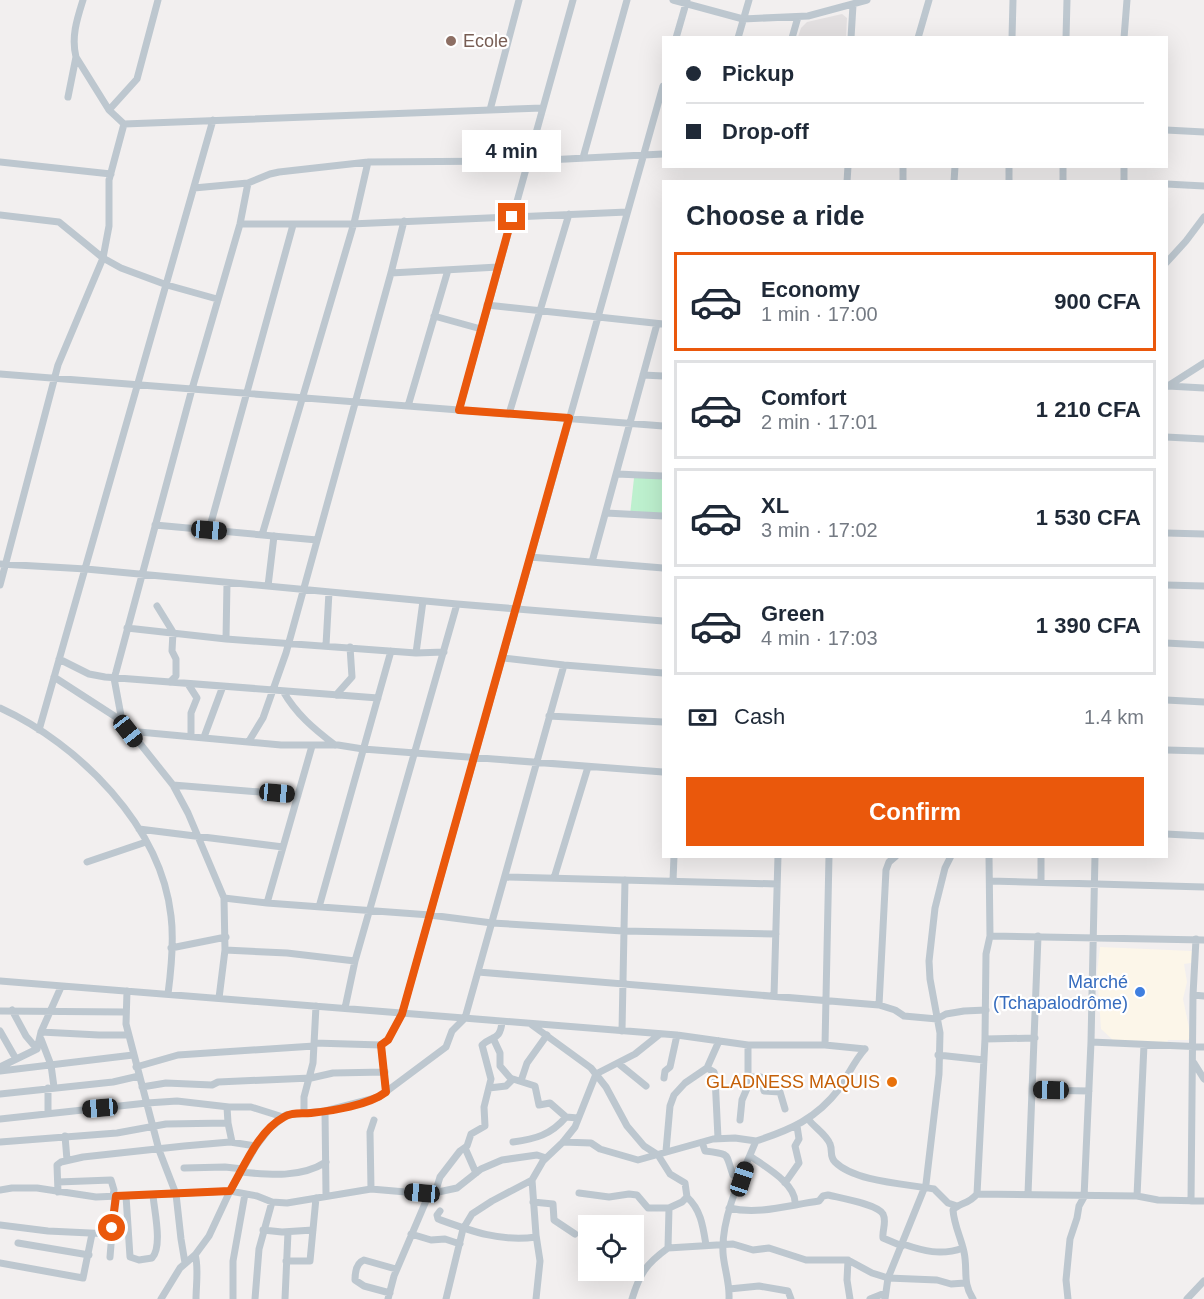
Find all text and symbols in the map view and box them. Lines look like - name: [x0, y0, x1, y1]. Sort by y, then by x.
- place label: Ecole: [463, 31, 508, 51]
- marker: Ecole: [444, 34, 458, 48]
- text: Pickup: [722, 61, 794, 86]
- text: Drop-off: [722, 119, 809, 144]
- callout: 4 min: [462, 130, 562, 172]
- text: 4 min: [485, 140, 538, 162]
- text: Choose a ride: [686, 201, 865, 231]
- route end: [498, 203, 525, 230]
- icon: car: [689, 275, 743, 329]
- text: Economy: [761, 277, 860, 302]
- text: 900 CFA: [1054, 289, 1141, 314]
- text: 1 min · 17:00: [761, 303, 878, 325]
- icon: car: [689, 383, 743, 437]
- text: Comfort: [761, 385, 847, 410]
- text: 1 210 CFA: [1036, 397, 1141, 422]
- text: 2 min · 17:01: [761, 411, 878, 433]
- icon: car: [689, 491, 743, 545]
- text: XL: [761, 493, 789, 518]
- text: 1 530 CFA: [1036, 505, 1141, 530]
- car: [190, 519, 228, 541]
- text: 3 min · 17:02: [761, 519, 878, 541]
- icon: car: [689, 599, 743, 653]
- text: Green: [761, 601, 825, 626]
- text: 1 390 CFA: [1036, 613, 1141, 638]
- text: 4 min · 17:03: [761, 627, 878, 649]
- icon: cash: [686, 701, 719, 734]
- text: Cash: [734, 704, 785, 729]
- text: 1.4 km: [1084, 706, 1144, 728]
- car: [110, 711, 146, 751]
- button: Confirm: [686, 777, 1144, 846]
- car: [258, 782, 296, 804]
- place label: Marché (Tchapalodrôme): [993, 972, 1128, 1013]
- marker: Marché (Tchapalodrôme): [1133, 985, 1147, 999]
- place label: GLADNESS MAQUIS: [706, 1072, 880, 1092]
- marker: GLADNESS MAQUIS: [885, 1075, 899, 1089]
- car: [1033, 1081, 1069, 1099]
- car: [81, 1097, 119, 1119]
- car: [728, 1159, 756, 1199]
- car: [403, 1182, 441, 1204]
- route start: [98, 1214, 125, 1241]
- map controls: [578, 1215, 644, 1281]
- button: locate: [578, 1215, 644, 1281]

